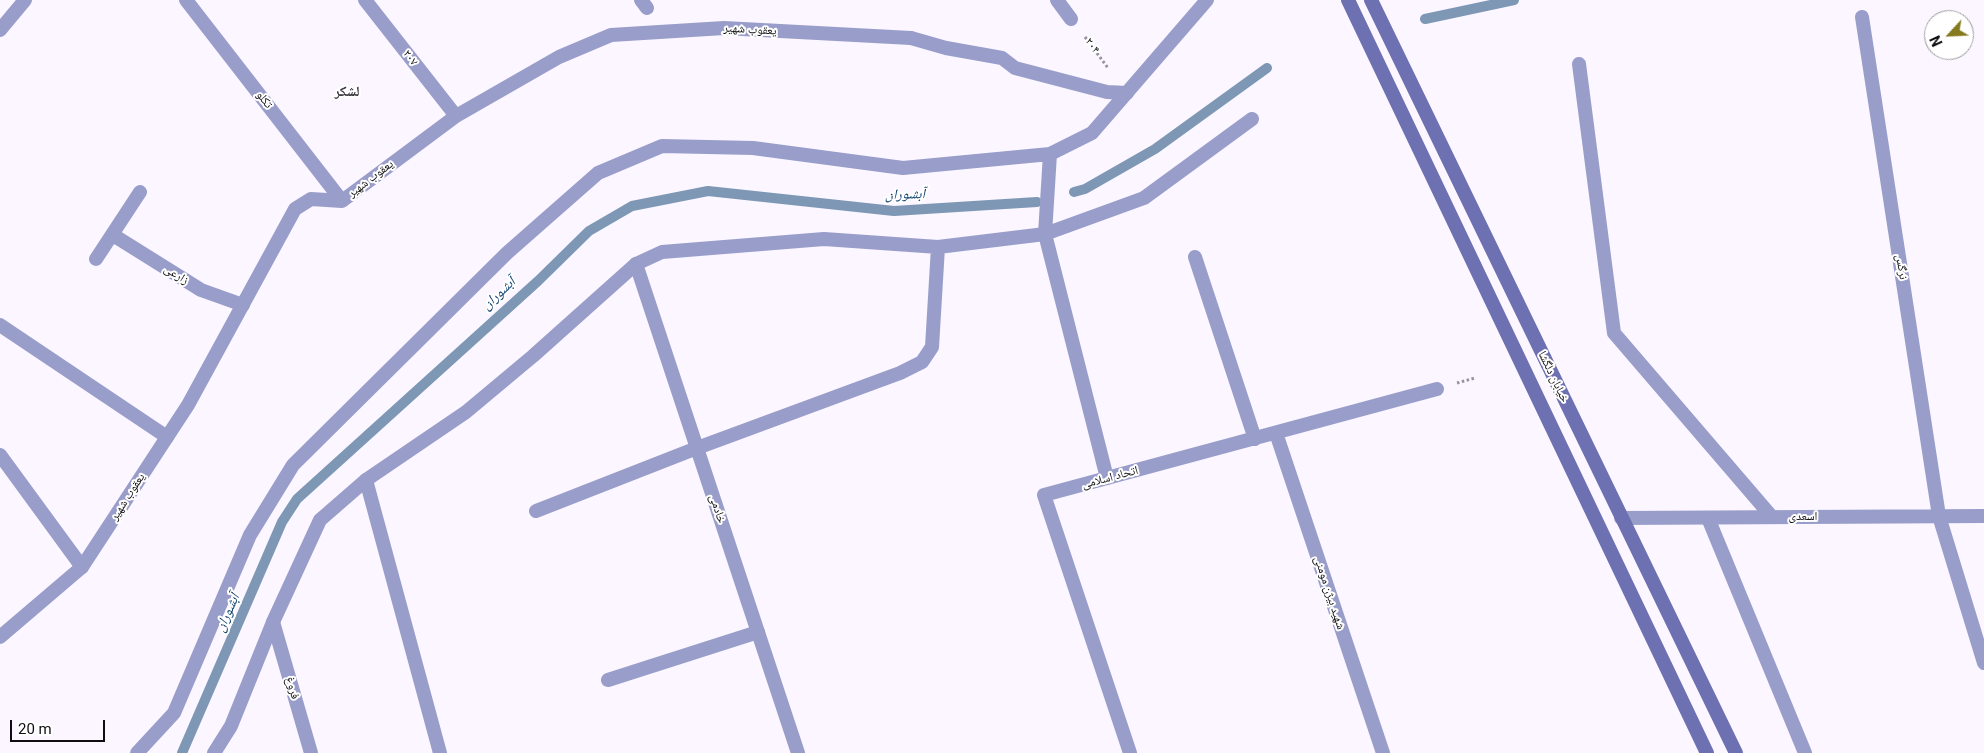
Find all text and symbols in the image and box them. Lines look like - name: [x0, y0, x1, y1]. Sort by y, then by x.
- north arrow: [1924, 10, 1974, 60]
- street label: یعقوب شهیر: [723, 21, 777, 39]
- text: N: [1927, 33, 1946, 49]
- street label: ۲۰۴: [1081, 35, 1103, 57]
- street label: ۲۰۷: [399, 47, 421, 69]
- district label: لشکر: [335, 84, 359, 100]
- street label: تکلو: [253, 88, 275, 112]
- street label: یعقوب شهیر: [345, 157, 397, 201]
- water label: آبشوران: [885, 186, 925, 204]
- street label: نرگس: [1892, 253, 1910, 281]
- street label: زارعی: [161, 262, 191, 288]
- water label: آبشوران: [479, 274, 519, 314]
- street label: خیابان دلگشا: [1534, 349, 1572, 405]
- street label: اتحاد اسلامی: [1080, 464, 1140, 492]
- street label: یعقوب شهیر: [107, 471, 149, 523]
- street label: خادمی: [706, 493, 728, 525]
- street label: اسعدی: [1789, 510, 1817, 524]
- street label: شهید بیژن مومنی: [1310, 555, 1348, 631]
- water label: آبشوران: [212, 591, 244, 635]
- street label: فروغ: [282, 675, 302, 701]
- scale bar: [12, 710, 108, 742]
- text: 20 m: [18, 720, 52, 738]

